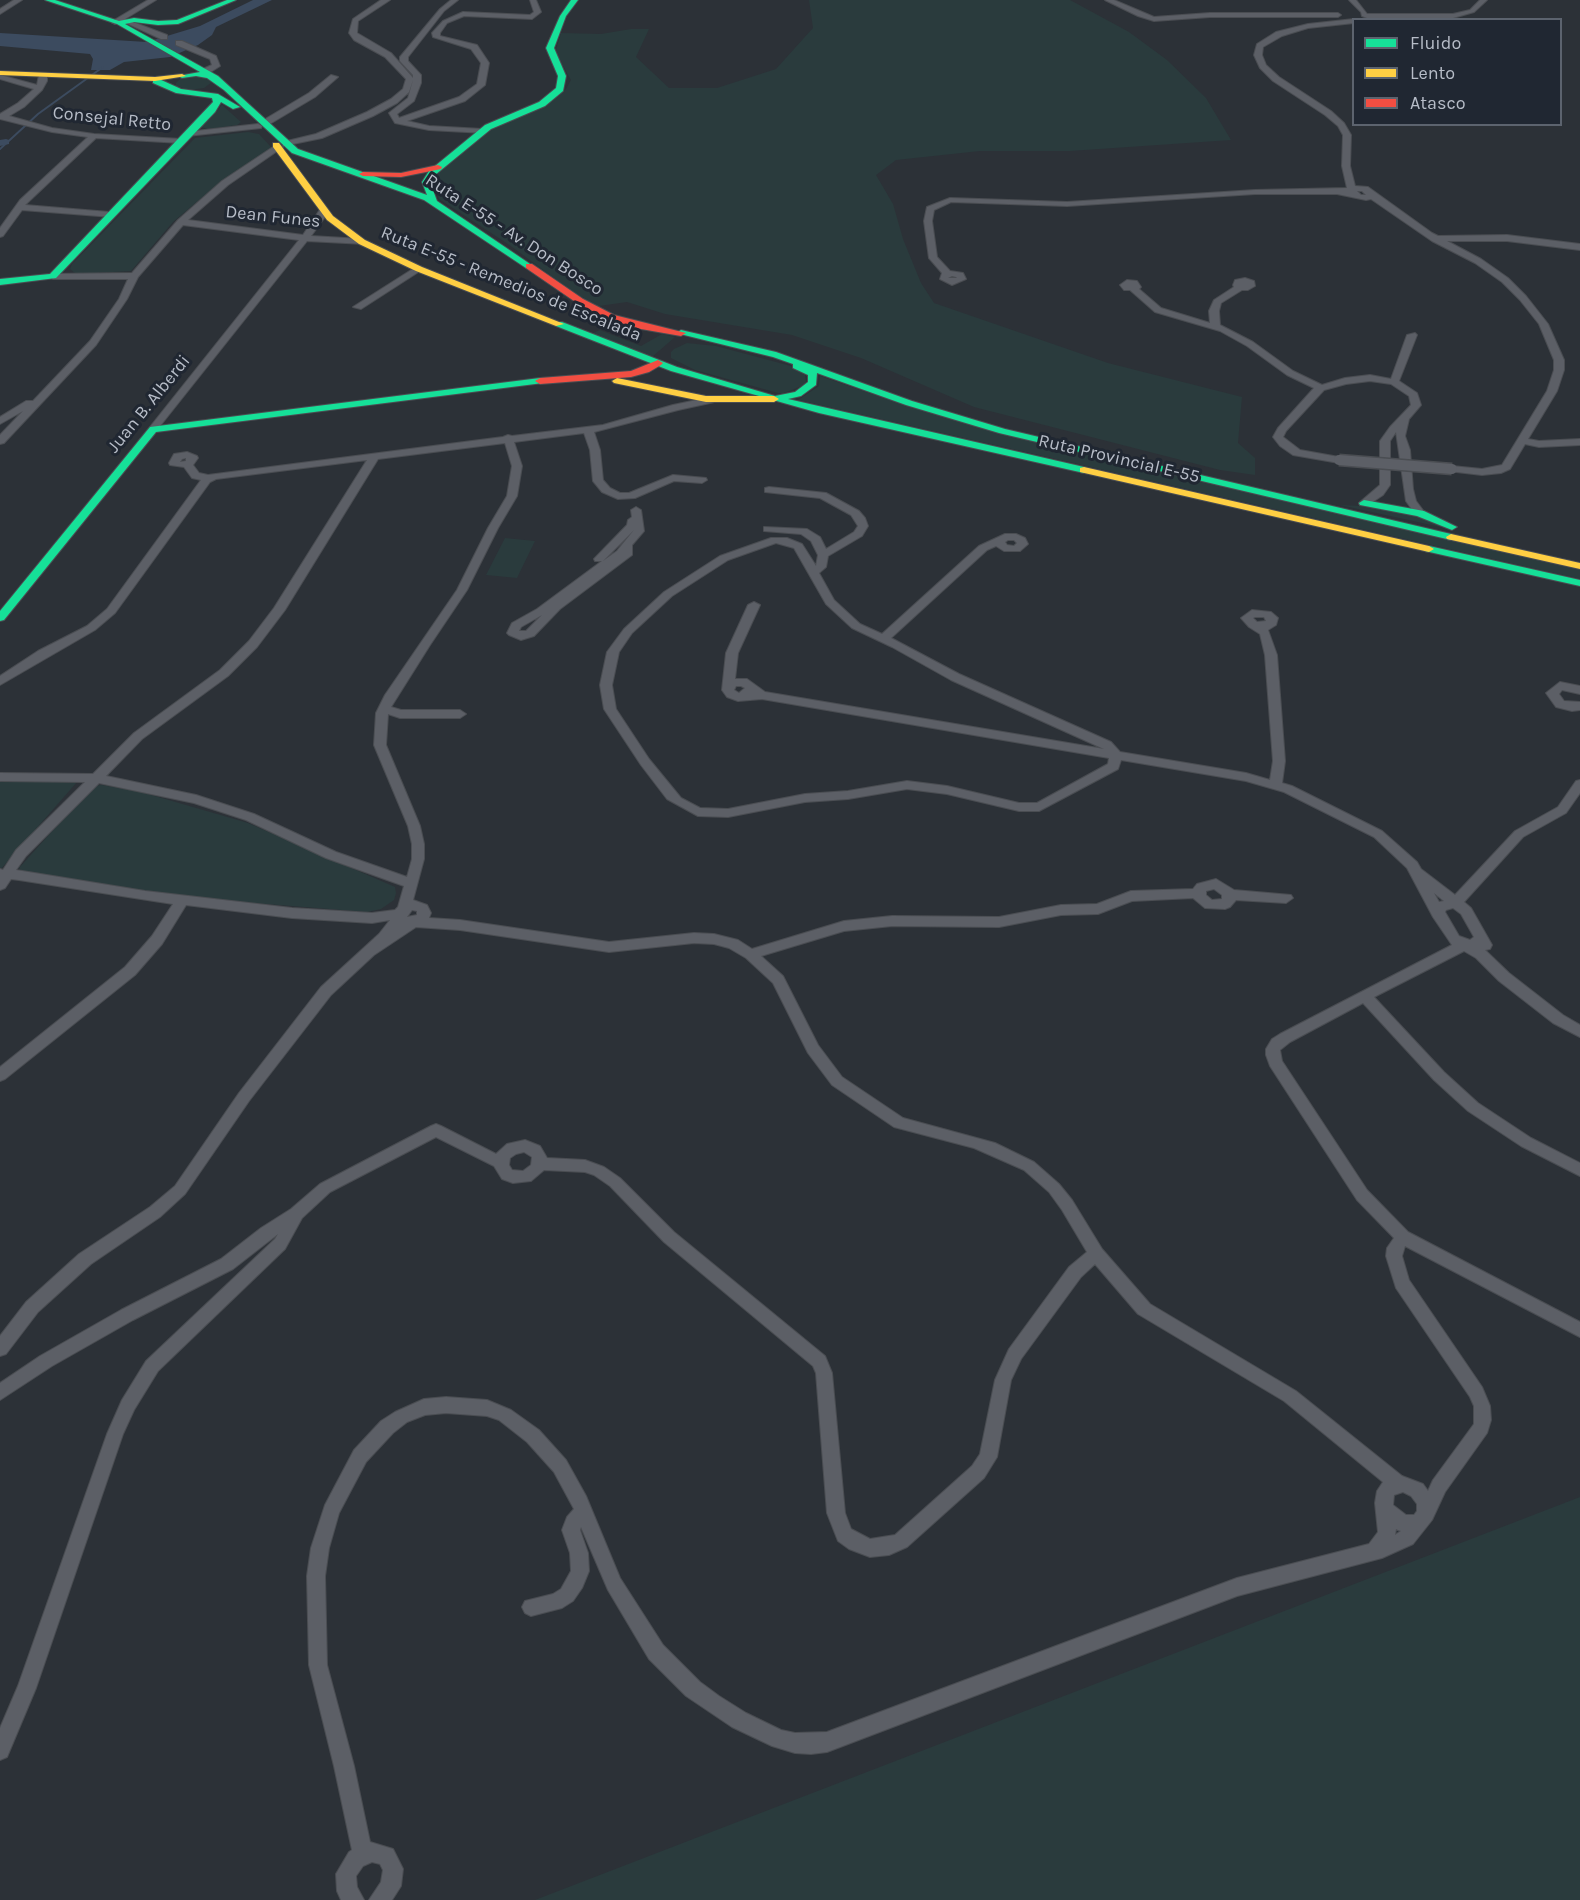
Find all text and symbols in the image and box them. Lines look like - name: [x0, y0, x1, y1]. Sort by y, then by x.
- legend: [1352, 18, 1562, 126]
- text: Fluido: [1410, 32, 1461, 54]
- text: Lento: [1410, 62, 1455, 84]
- text: Atasco: [1410, 92, 1466, 114]
- street label: Consejal Retto: [52, 102, 172, 136]
- street label: Ruta E-55 - Av. Don Bosco: [421, 169, 607, 301]
- street label: Dean Funes: [224, 201, 322, 233]
- street label: Ruta E-55 - Remedios de Escalada: [378, 222, 644, 346]
- street label: Juan B. Alberdi: [103, 351, 195, 457]
- street label: Ruta Provincial E-55: [1036, 430, 1202, 488]

